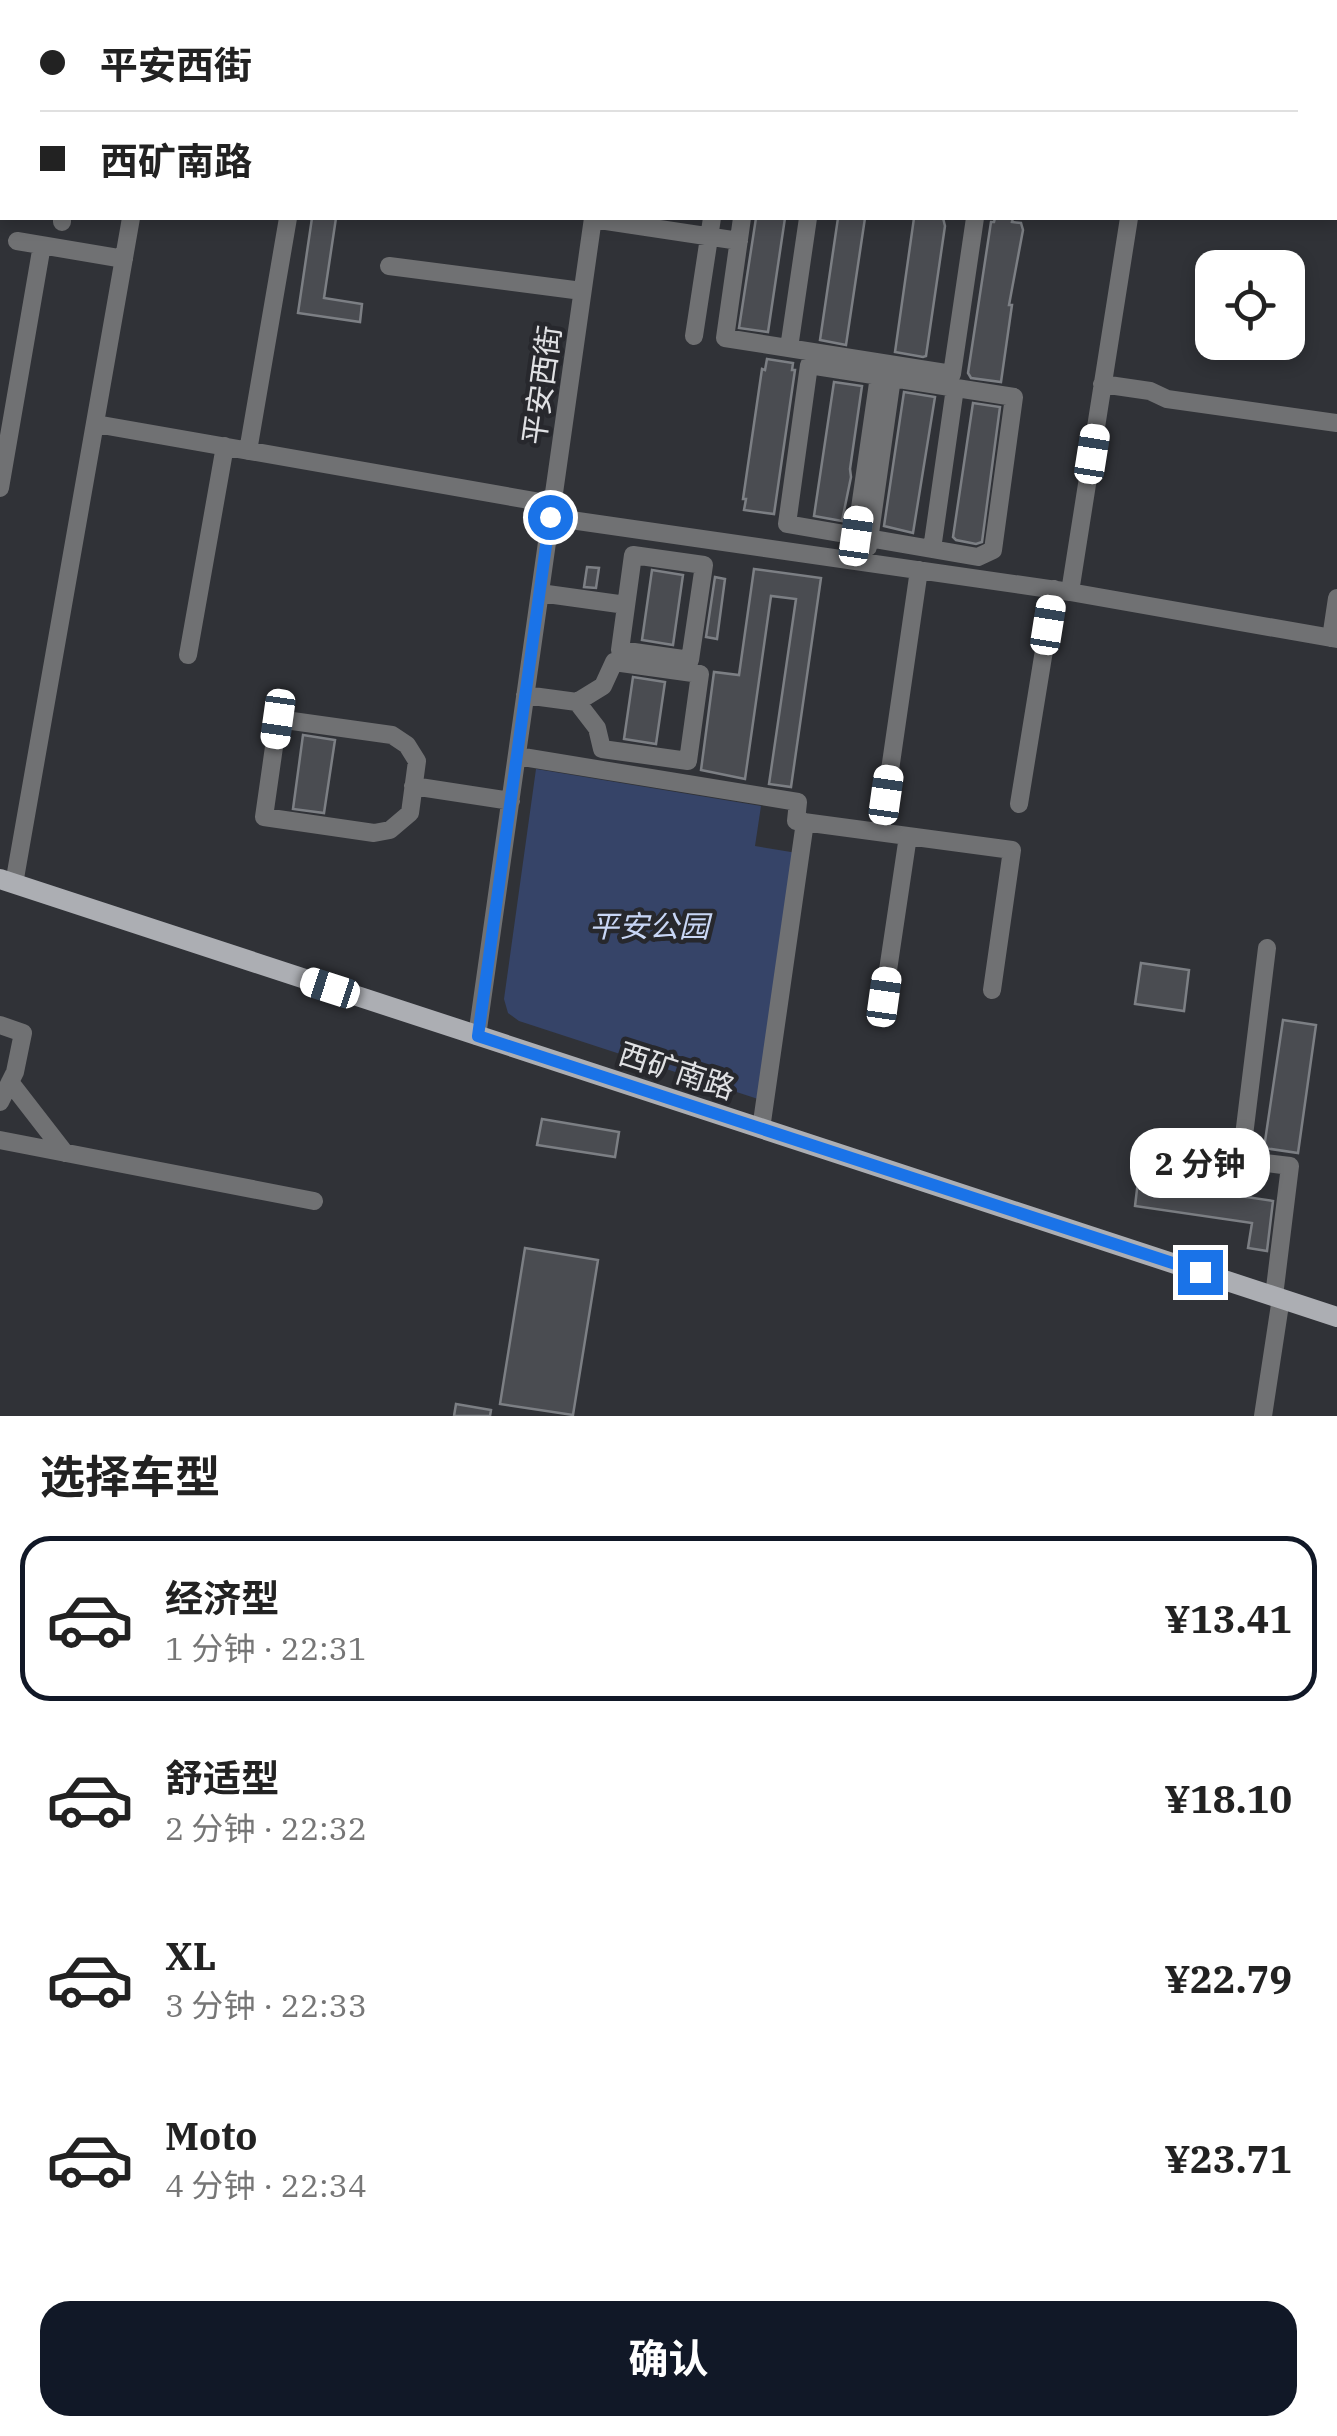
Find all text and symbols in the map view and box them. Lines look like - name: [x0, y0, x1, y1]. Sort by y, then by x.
- text: 平安西街: [100, 40, 252, 89]
- text: 西矿南路: [100, 136, 252, 185]
- map controls: [1195, 250, 1305, 360]
- button: locate: [1195, 250, 1305, 360]
- street label: 平安西街: [513, 323, 569, 447]
- car: [1072, 422, 1112, 486]
- route start: [528, 495, 573, 540]
- car: [837, 504, 875, 568]
- car: [1028, 593, 1068, 657]
- car: [259, 687, 297, 751]
- car: [867, 763, 905, 827]
- park label: 平安公园: [589, 906, 713, 945]
- car: [297, 964, 363, 1012]
- car: [865, 965, 903, 1029]
- street label: 西矿南路: [614, 1033, 740, 1107]
- callout: 2 分钟: [1130, 1127, 1270, 1197]
- text: 2 分钟: [1155, 1142, 1245, 1184]
- route end: [1178, 1250, 1223, 1295]
- text: 选择车型: [40, 1447, 220, 1505]
- text: 经济型: [165, 1573, 279, 1622]
- icon: car: [45, 1574, 135, 1664]
- text: ¥13.41: [1164, 1594, 1292, 1643]
- text: 1 分钟 · 22:31: [165, 1627, 367, 1669]
- text: 舒适型: [165, 1753, 279, 1802]
- icon: car: [45, 1754, 135, 1844]
- text: ¥18.10: [1164, 1774, 1292, 1823]
- text: 2 分钟 · 22:32: [165, 1807, 367, 1849]
- text: XL: [165, 1931, 216, 1980]
- icon: car: [45, 1934, 135, 2024]
- text: ¥22.79: [1164, 1954, 1292, 2003]
- text: 3 分钟 · 22:33: [165, 1984, 367, 2026]
- text: Moto: [165, 2111, 257, 2160]
- icon: car: [45, 2114, 135, 2204]
- text: ¥23.71: [1164, 2134, 1292, 2183]
- text: 4 分钟 · 22:34: [165, 2164, 367, 2206]
- button: 确认: [40, 2301, 1297, 2416]

